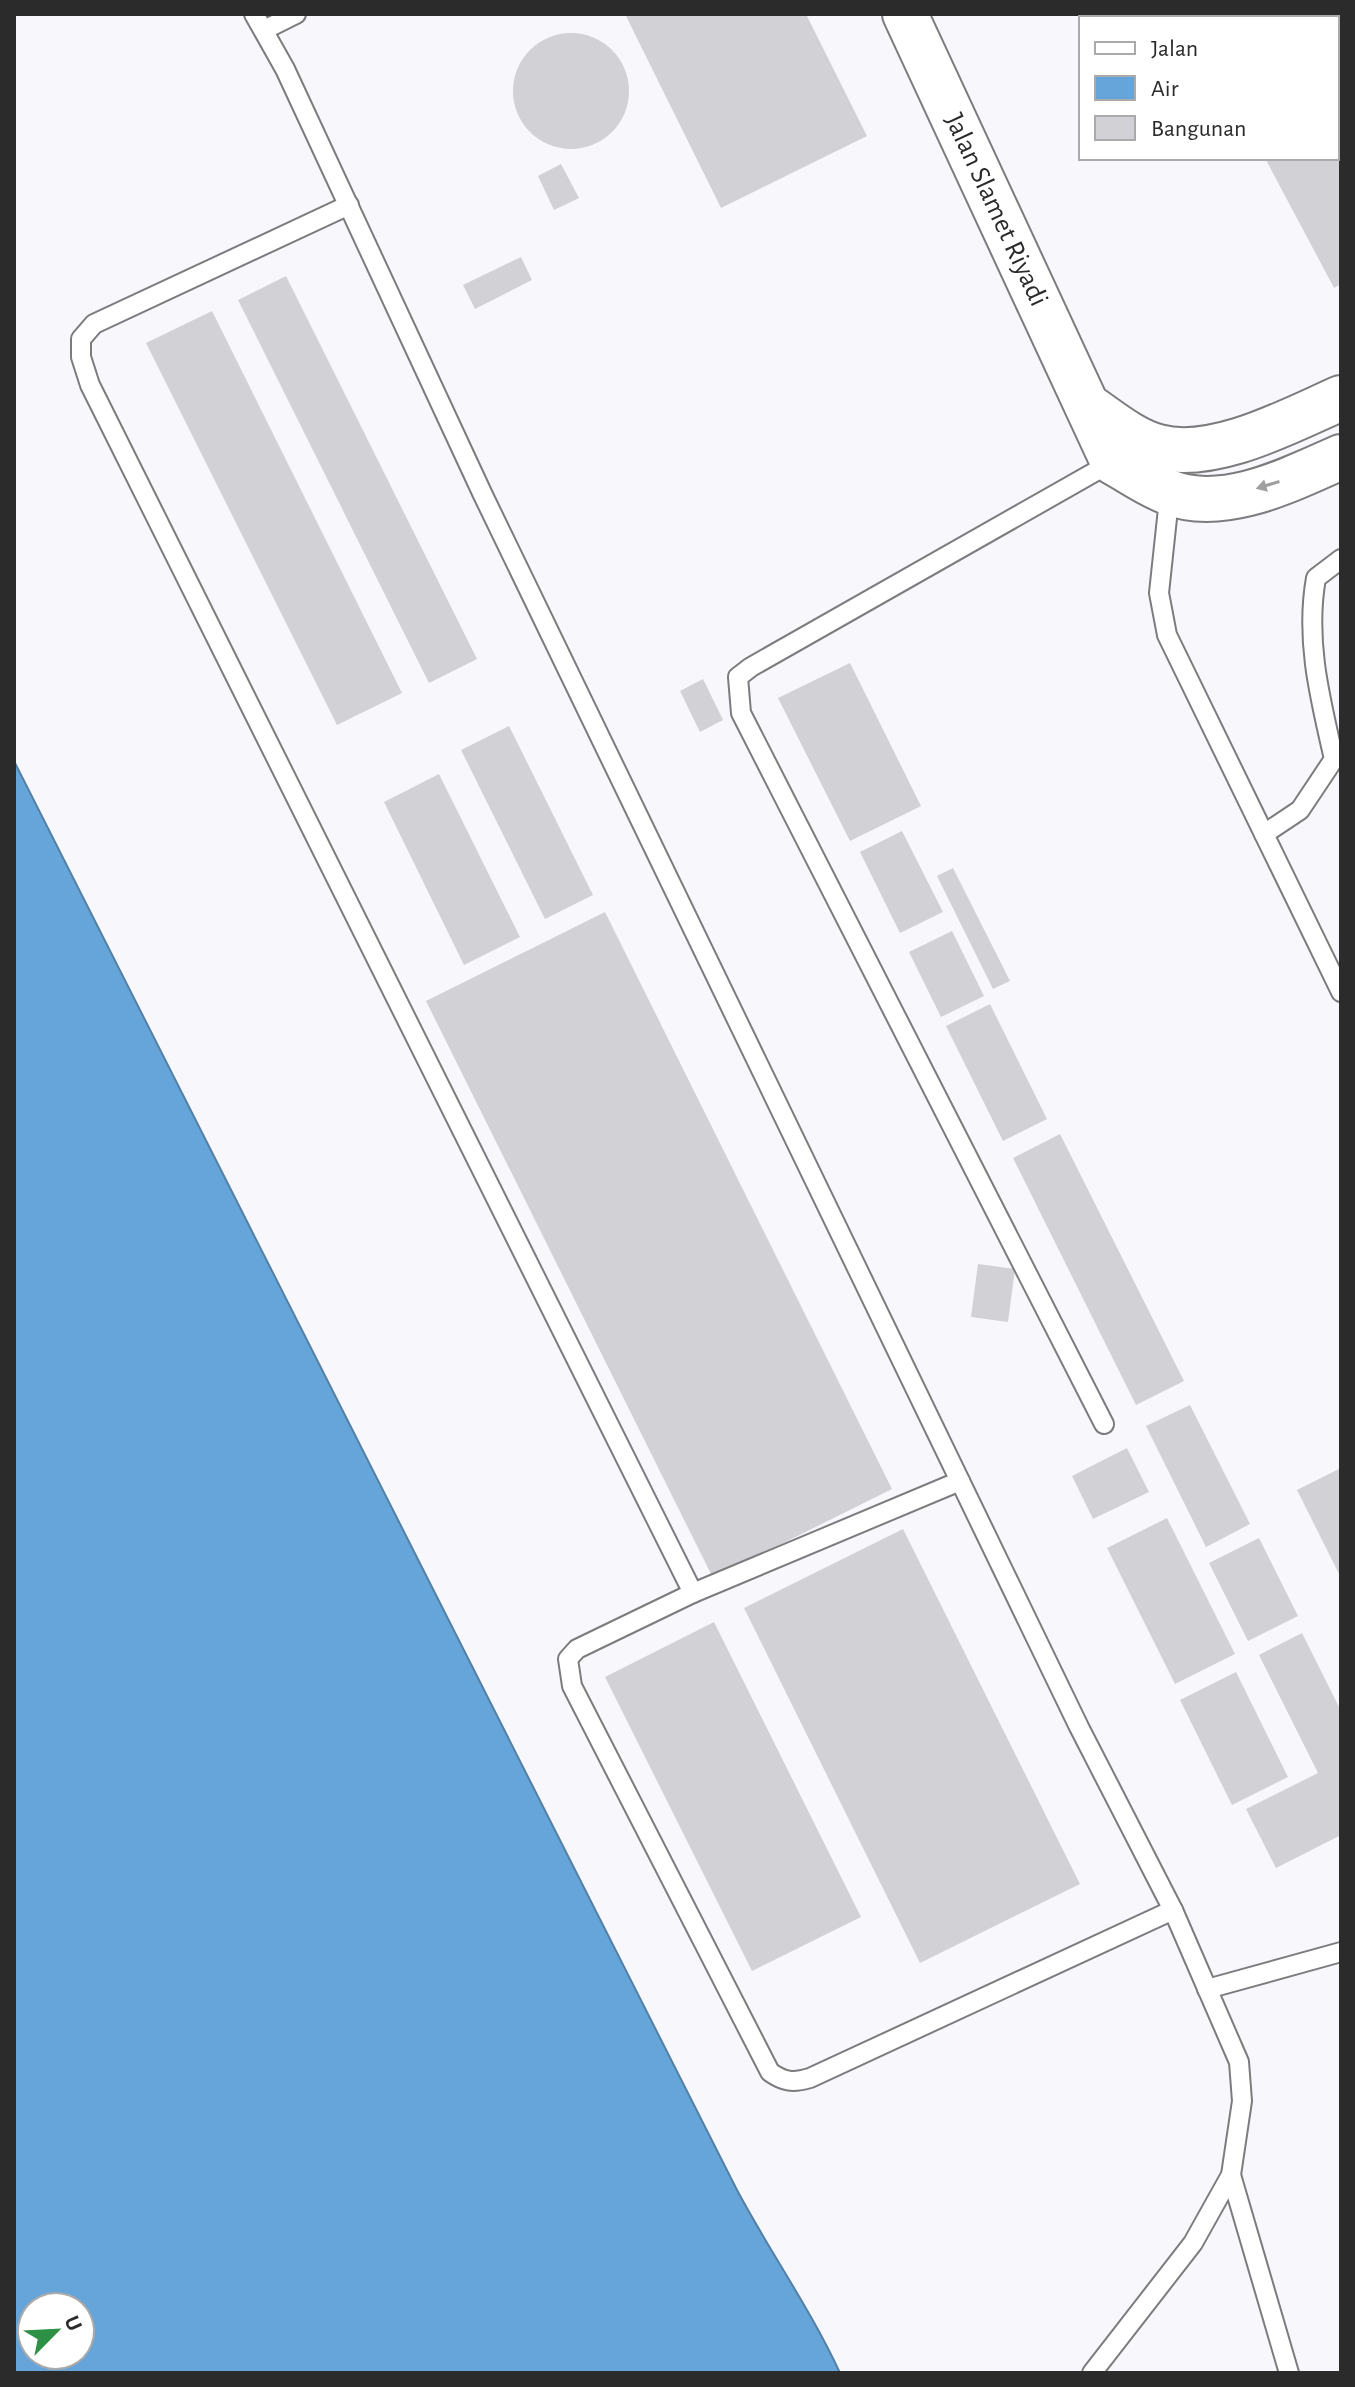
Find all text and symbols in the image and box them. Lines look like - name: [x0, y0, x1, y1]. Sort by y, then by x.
- legend: [1079, 16, 1339, 160]
- text: Jalan: [1151, 37, 1198, 61]
- text: Air: [1151, 77, 1179, 101]
- street label: Jalan Slamet Riyadi: [939, 109, 1053, 311]
- text: Bangunan: [1151, 117, 1246, 141]
- one-way arrow: [1256, 479, 1280, 492]
- north arrow: [16, 2291, 96, 2371]
- text: U: [60, 2312, 86, 2334]

